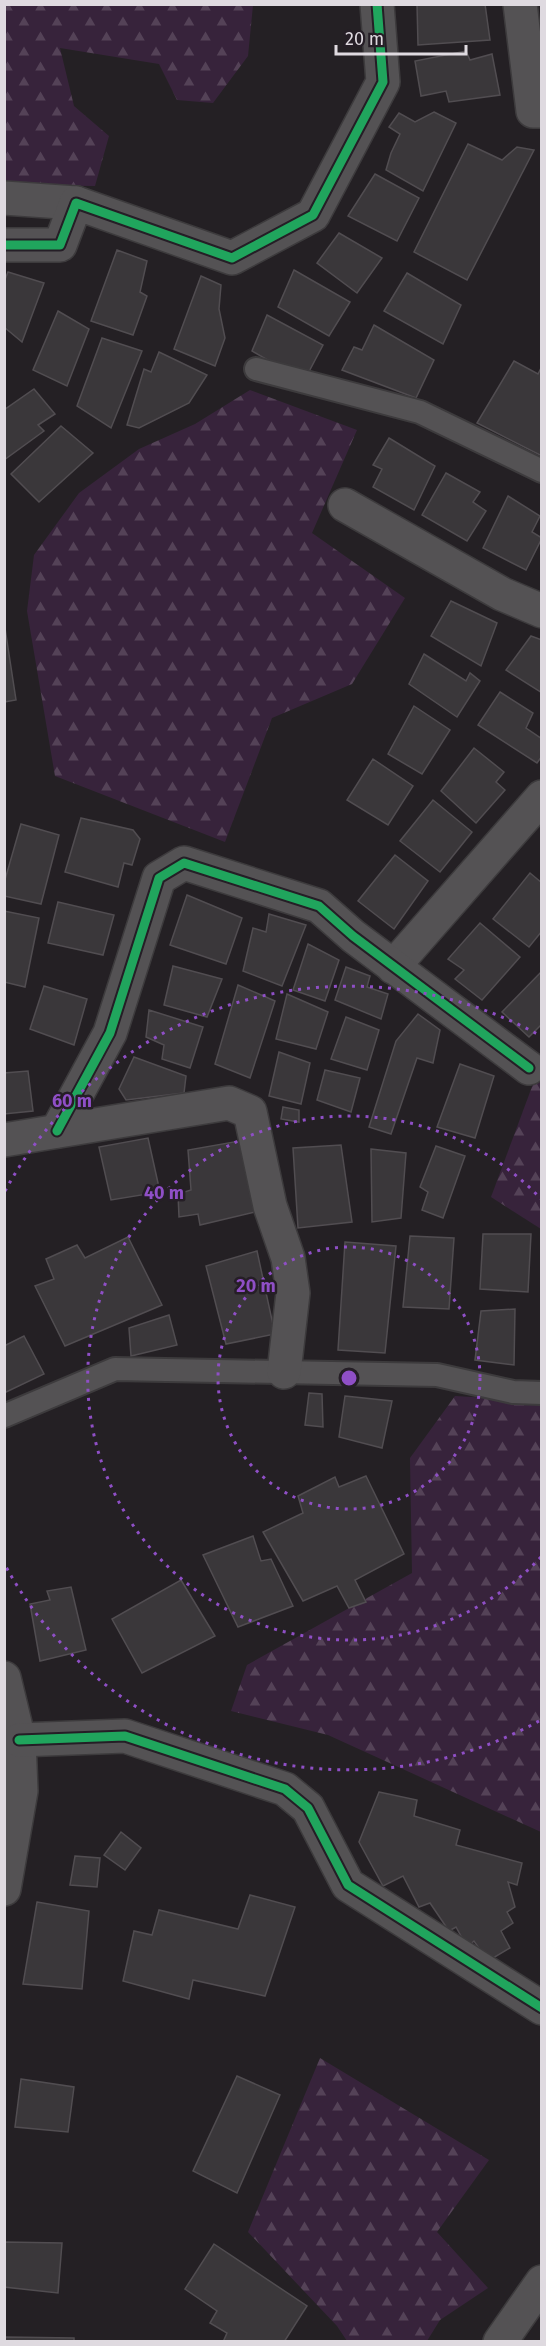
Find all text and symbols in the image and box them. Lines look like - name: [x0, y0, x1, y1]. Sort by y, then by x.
- scale bar: [336, 18, 466, 56]
- text: 20 m: [345, 28, 384, 50]
- text: 60 m: [52, 1090, 92, 1112]
- text: 40 m: [144, 1182, 184, 1204]
- text: 20 m: [236, 1275, 276, 1297]
- centre of rings: [339, 1368, 359, 1388]

